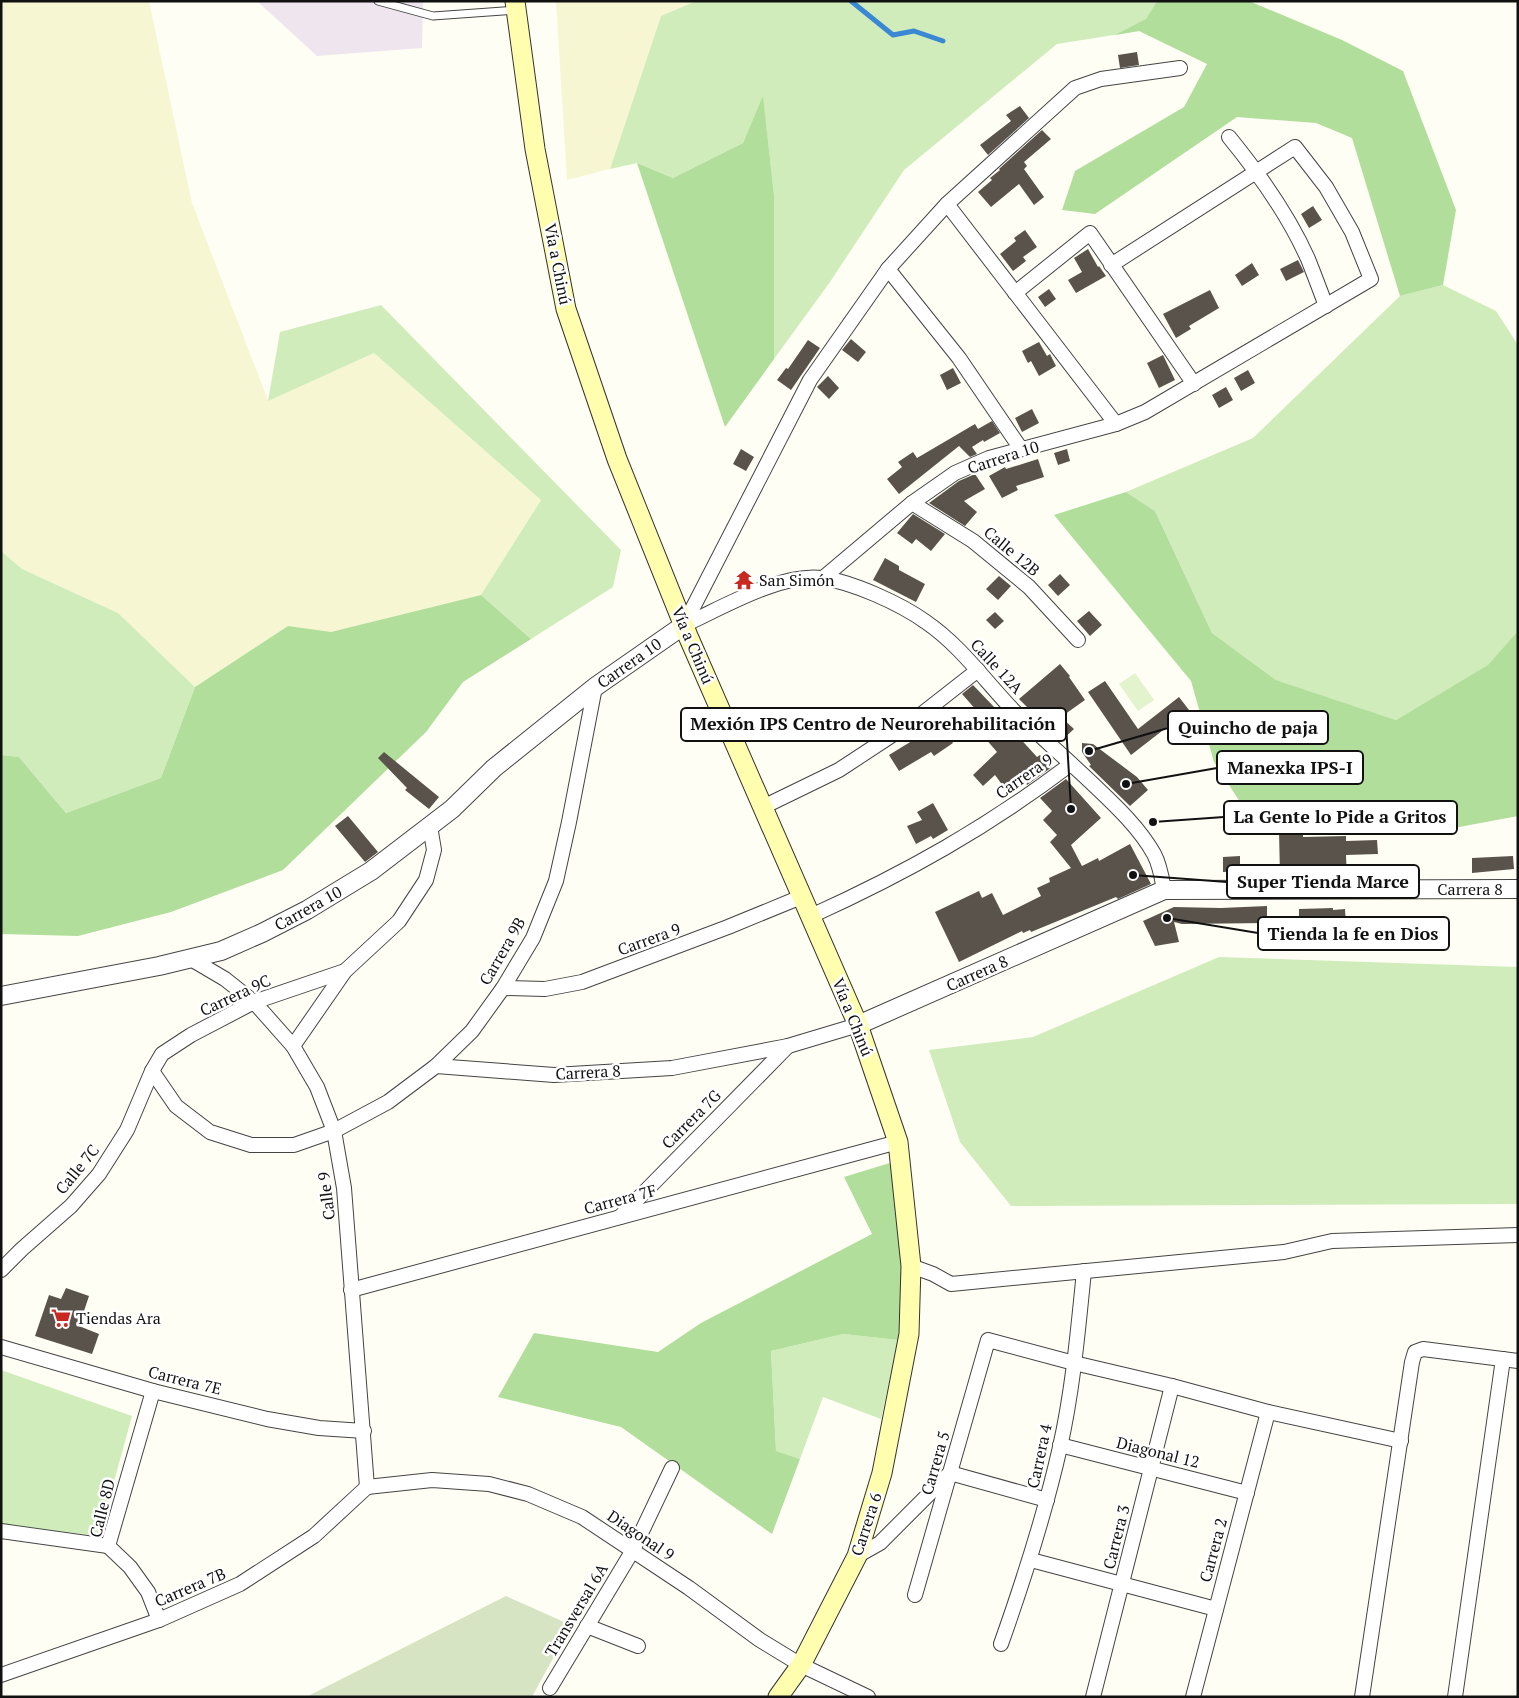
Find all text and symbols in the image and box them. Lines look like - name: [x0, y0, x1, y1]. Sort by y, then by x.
- street label: Vía a Chinú: [539, 222, 577, 306]
- street label: Carrera 10: [964, 435, 1042, 479]
- street label: Calle 12B: [979, 521, 1045, 581]
- temple icon: San Simón: [733, 569, 755, 591]
- place label: San Simón: [759, 569, 835, 591]
- street label: Vía a Chinú: [667, 603, 719, 687]
- street label: Carrera 10: [592, 633, 666, 693]
- street label: Calle 12A: [966, 634, 1028, 698]
- callout: Mexión IPS Centro de Neurorehabilitación: [681, 708, 1066, 741]
- text: Mexión IPS Centro de Neurorehabilitación: [690, 711, 1056, 735]
- callout: Quincho de paja: [1168, 711, 1328, 744]
- text: Quincho de paja: [1178, 715, 1318, 739]
- street label: Carrera 9: [991, 748, 1057, 804]
- callout: Manexka IPS-I: [1217, 751, 1363, 784]
- text: Manexka IPS-I: [1227, 755, 1353, 779]
- callout: La Gente lo Pide a Gritos: [1224, 801, 1457, 834]
- text: La Gente lo Pide a Gritos: [1234, 804, 1446, 828]
- callout: Super Tienda Marce: [1227, 865, 1419, 898]
- text: Super Tienda Marce: [1237, 869, 1409, 893]
- street label: Carrera 8: [1437, 878, 1503, 900]
- street label: Carrera 10: [270, 880, 346, 936]
- street label: Carrera 9B: [474, 913, 530, 989]
- street label: Carrera 9: [615, 917, 683, 961]
- callout: Tienda la fe en Dios: [1258, 917, 1449, 950]
- text: Tienda la fe en Dios: [1268, 921, 1438, 945]
- street label: Carrera 8: [943, 950, 1011, 996]
- street label: Carrera 9C: [196, 969, 274, 1021]
- street label: Vía a Chinú: [827, 975, 879, 1059]
- street label: Carrera 8: [555, 1059, 621, 1085]
- street label: Carrera 7G: [656, 1084, 726, 1154]
- street label: Calle 7C: [50, 1139, 104, 1199]
- street label: Calle 9: [312, 1171, 340, 1221]
- street label: Carrera 7F: [581, 1179, 659, 1219]
- supermarket icon: Tiendas Ara: [50, 1307, 72, 1329]
- place label: Tiendas Ara: [76, 1307, 161, 1329]
- street label: Carrera 7E: [146, 1360, 224, 1400]
- street label: Carrera 4: [1021, 1421, 1057, 1490]
- street label: Carrera 5: [915, 1429, 955, 1497]
- street label: Diagonal 12: [1114, 1431, 1202, 1473]
- street label: Calle 8D: [84, 1476, 120, 1540]
- street label: Carrera 6: [845, 1489, 887, 1558]
- street label: Carrera 3: [1097, 1503, 1135, 1571]
- street label: Diagonal 9: [603, 1505, 679, 1565]
- street label: Carrera 2: [1194, 1516, 1232, 1584]
- street label: Transversal 6A: [539, 1559, 613, 1661]
- street label: Carrera 7B: [151, 1562, 229, 1612]

